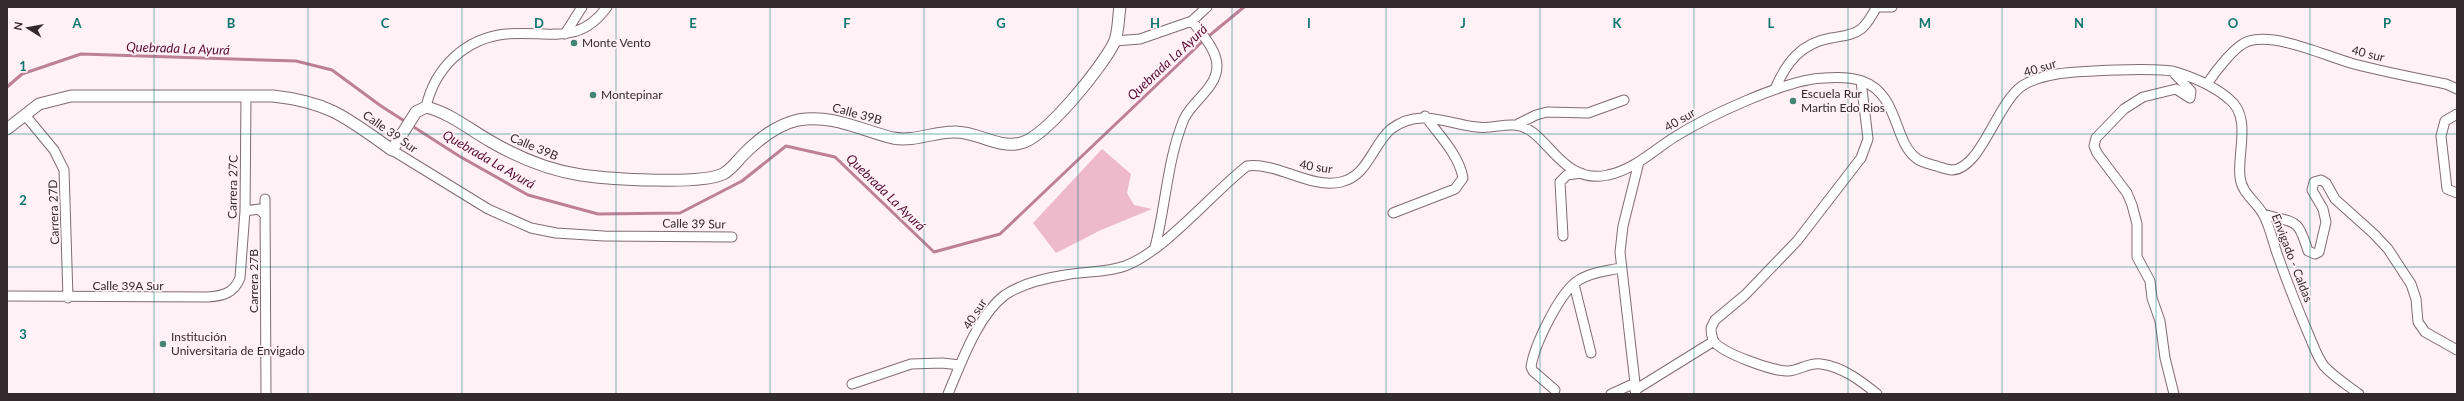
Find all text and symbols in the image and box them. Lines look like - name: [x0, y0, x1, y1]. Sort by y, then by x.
- north arrow: [8, 8, 48, 48]
- text: A: [71, 15, 82, 31]
- text: B: [227, 15, 236, 31]
- text: C: [381, 15, 390, 31]
- text: D: [534, 15, 544, 31]
- text: E: [689, 15, 697, 31]
- text: F: [843, 15, 851, 31]
- text: G: [996, 15, 1006, 31]
- text: H: [1150, 15, 1160, 31]
- text: I: [1307, 15, 1311, 31]
- text: J: [1460, 15, 1466, 31]
- text: K: [1613, 15, 1623, 31]
- text: L: [1768, 15, 1775, 31]
- text: M: [1919, 15, 1931, 31]
- text: N: [2074, 15, 2084, 31]
- text: O: [2228, 15, 2239, 31]
- text: P: [2383, 15, 2391, 31]
- text: N: [11, 21, 25, 31]
- water label: Quebrada La Ayurá: [1124, 21, 1211, 103]
- place label: Monte Vento: [582, 35, 651, 50]
- water label: Quebrada La Ayurá: [126, 38, 230, 58]
- marker: Monte Vento: [569, 38, 579, 48]
- street label: 40 sur: [2350, 42, 2387, 65]
- street label: 40 sur: [2022, 55, 2059, 80]
- text: 1: [19, 58, 27, 74]
- place label: Escuela Rur Martin Edo Rios: [1801, 86, 1885, 115]
- place label: Montepinar: [601, 87, 663, 102]
- marker: Montepinar: [588, 90, 598, 100]
- marker: Escuela Rur Martin Edo Rios: [1788, 96, 1798, 106]
- street label: Calle 39B: [831, 100, 884, 127]
- street label: 40 sur: [1662, 104, 1698, 134]
- street label: Calle 39 Sur: [360, 107, 421, 156]
- water label: Quebrada La Ayurá: [440, 126, 538, 192]
- street label: Calle 39B: [508, 130, 561, 163]
- water label: Quebrada La Ayurá: [843, 150, 929, 234]
- street label: Carrera 27C: [224, 155, 241, 219]
- street label: 40 sur: [1298, 156, 1334, 177]
- street label: Carrera 27D: [45, 179, 62, 245]
- text: 2: [19, 192, 27, 208]
- street label: Envigado - Caldas: [2269, 212, 2316, 304]
- street label: Calle 39 Sur: [662, 215, 727, 232]
- street label: Carrera 27B: [246, 249, 261, 313]
- street label: Calle 39A Sur: [92, 278, 164, 293]
- street label: 40 sur: [959, 295, 990, 332]
- text: 3: [19, 326, 27, 342]
- place label: Institución Universitaria de Envigado: [171, 329, 305, 358]
- marker: Institución Universitaria de Envigado: [158, 339, 168, 349]

